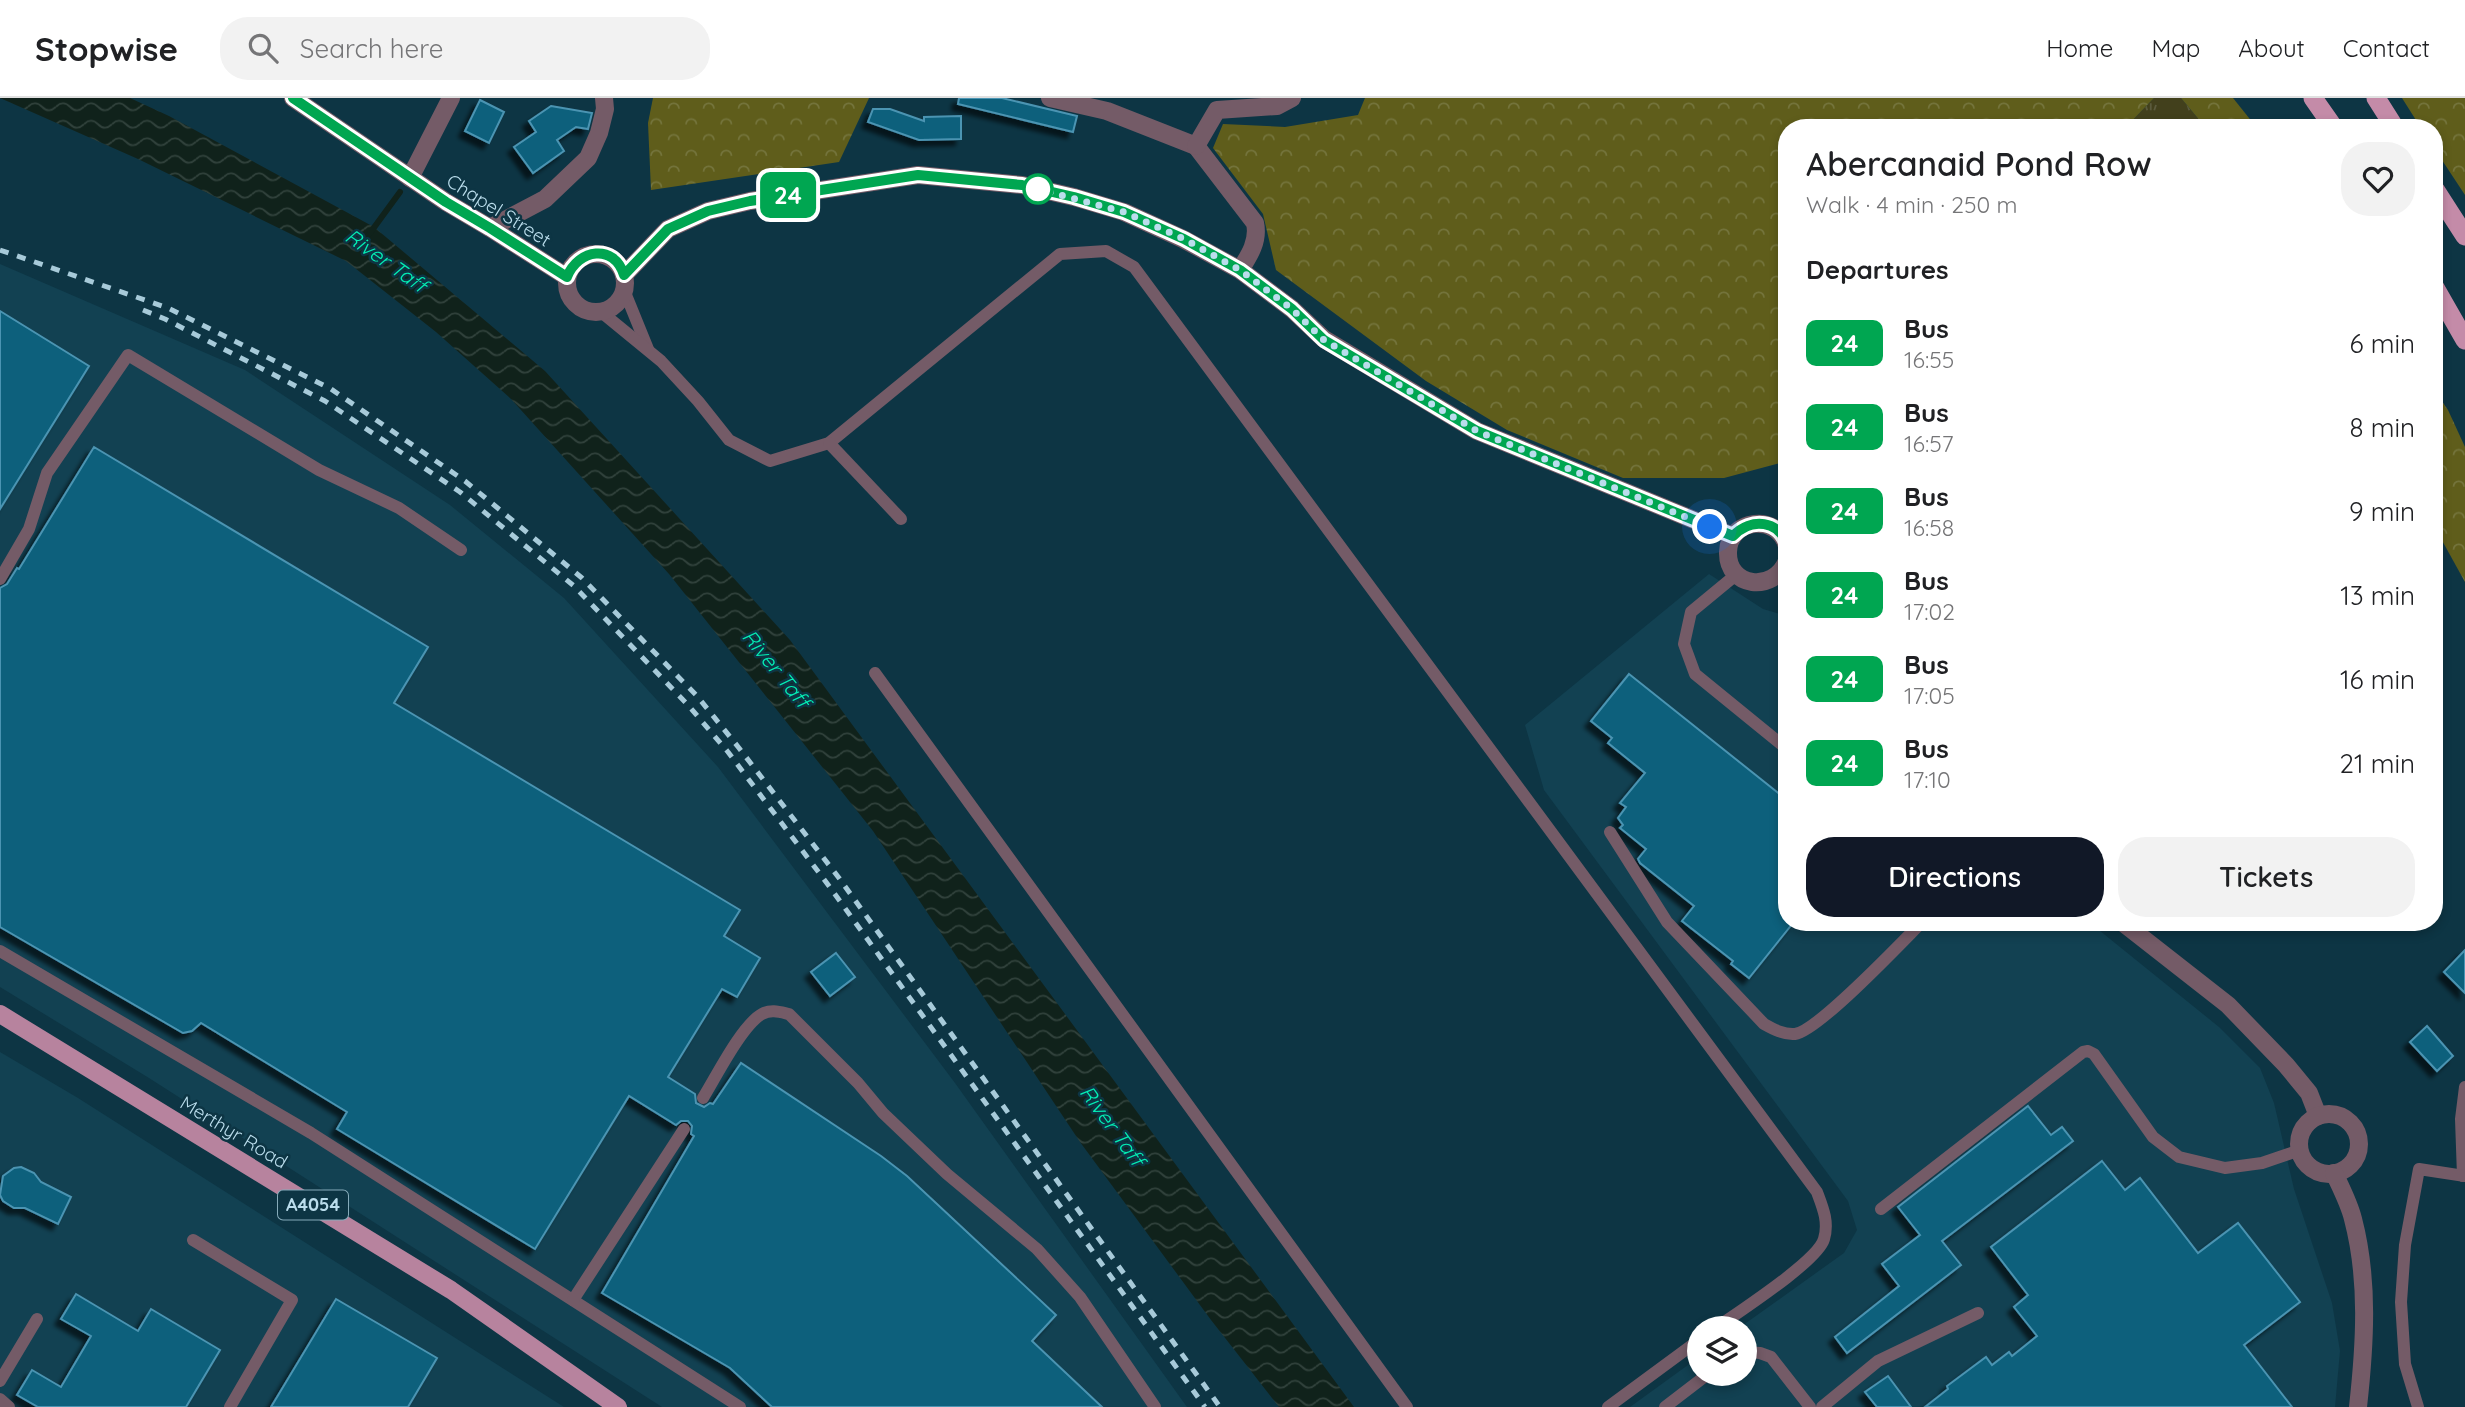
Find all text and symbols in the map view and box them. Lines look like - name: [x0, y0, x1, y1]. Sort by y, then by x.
- search box: [220, 17, 710, 80]
- text: Stopwise: [35, 28, 178, 69]
- icon: search: [244, 29, 282, 67]
- text: Search here: [300, 32, 443, 65]
- text: Home: [2046, 33, 2113, 63]
- text: Map: [2151, 33, 2200, 63]
- text: About: [2238, 33, 2305, 63]
- text: Contact: [2343, 33, 2430, 63]
- button: heart: [2341, 142, 2415, 216]
- text: Abercanaid Pond Row: [1806, 143, 2152, 184]
- street label: Chapel Street: [442, 168, 556, 252]
- line badge: 24: [756, 172, 820, 218]
- unlabelled marker: [1023, 174, 1053, 204]
- text: 24: [774, 180, 802, 210]
- text: Walk · 4 min · 250 m: [1806, 190, 2017, 219]
- water label: River Taff: [341, 223, 436, 300]
- text: Departures: [1806, 253, 1949, 286]
- text: Bus: [1904, 312, 1949, 345]
- text: 6 min: [2350, 327, 2415, 360]
- text: 24: [1831, 328, 1858, 358]
- text: 16:55: [1904, 345, 1954, 374]
- text: Bus: [1904, 396, 1949, 429]
- text: 8 min: [2350, 411, 2415, 444]
- text: 24: [1831, 412, 1858, 442]
- text: 16:57: [1904, 429, 1954, 458]
- text: Bus: [1904, 480, 1949, 513]
- text: 9 min: [2349, 495, 2415, 528]
- text: 24: [1831, 496, 1858, 526]
- your location: [1692, 509, 1727, 544]
- text: 16:58: [1904, 513, 1954, 542]
- text: Bus: [1904, 564, 1949, 597]
- text: 13 min: [2340, 579, 2415, 612]
- text: 24: [1831, 580, 1858, 610]
- text: 17:02: [1904, 597, 1955, 626]
- water label: River Taff: [737, 624, 819, 716]
- text: Bus: [1904, 648, 1949, 681]
- text: 16 min: [2340, 663, 2415, 696]
- text: 24: [1831, 664, 1858, 694]
- text: 17:05: [1904, 681, 1955, 710]
- text: Bus: [1904, 732, 1949, 765]
- text: 21 min: [2340, 747, 2415, 780]
- text: 24: [1831, 748, 1858, 778]
- text: 17:10: [1904, 765, 1951, 794]
- button: Directions: [1806, 837, 2104, 917]
- button: Tickets: [2118, 837, 2415, 917]
- water label: River Taff: [1075, 1080, 1153, 1174]
- street label: Merthyr Road: [176, 1090, 292, 1174]
- road number: A4054: [278, 1190, 348, 1220]
- map controls: [1687, 1316, 1757, 1386]
- button: layers: [1687, 1316, 1757, 1386]

